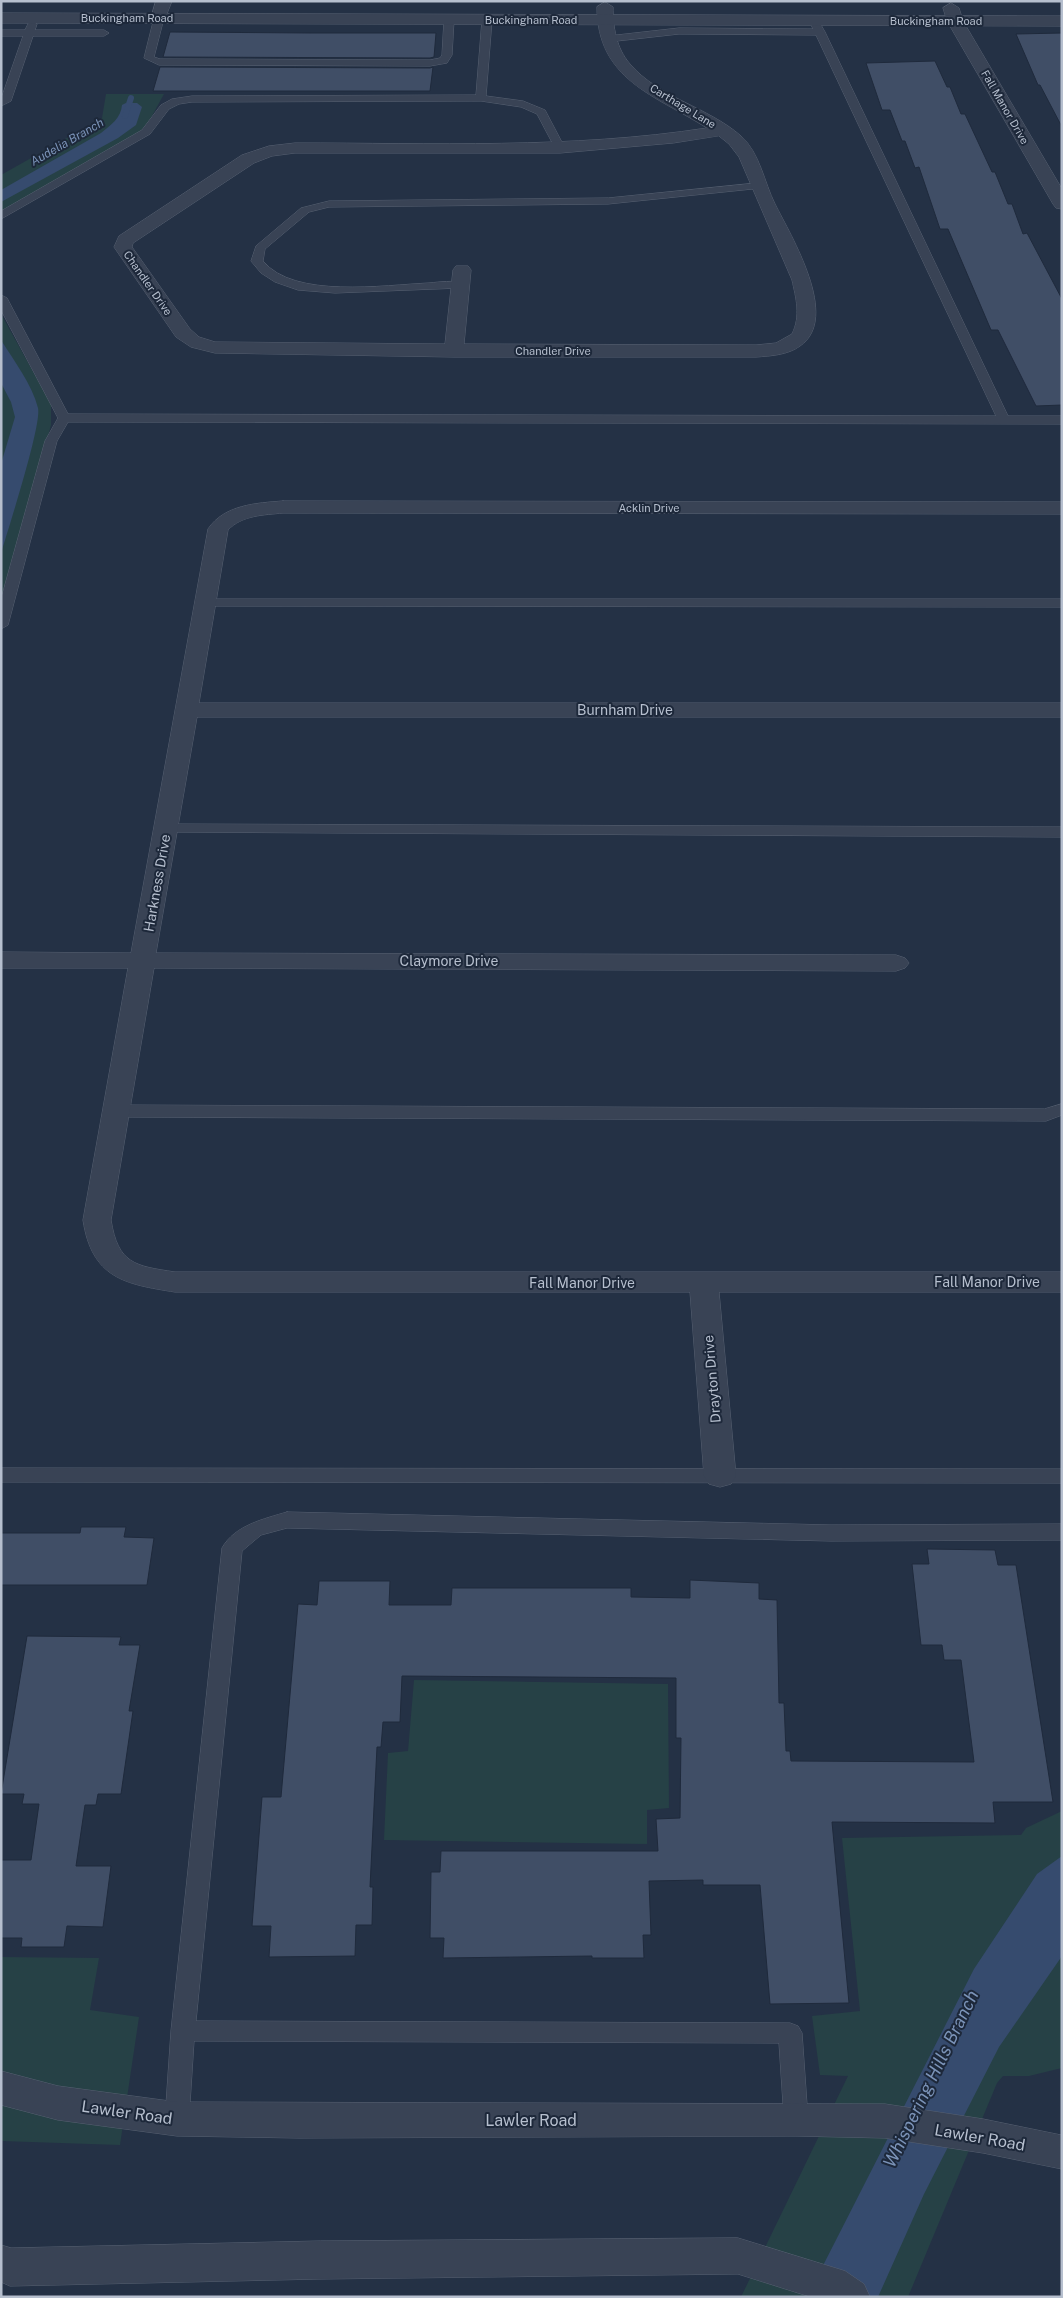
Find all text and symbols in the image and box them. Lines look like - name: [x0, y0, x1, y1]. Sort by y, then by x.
- street label: Buckingham Road: [81, 12, 173, 24]
- street label: Buckingham Road: [485, 14, 577, 26]
- street label: Buckingham Road: [890, 15, 982, 27]
- street label: Fall Manor Drive: [979, 68, 1031, 146]
- street label: Carthage Lane: [648, 82, 718, 130]
- water label: Audelia Branch: [28, 115, 106, 169]
- street label: Chandler Drive: [121, 249, 175, 317]
- street label: Chandler Drive: [515, 345, 591, 357]
- street label: Acklin Drive: [618, 502, 680, 514]
- street label: Burnham Drive: [577, 702, 673, 718]
- street label: Harkness Drive: [141, 833, 173, 933]
- street label: Claymore Drive: [400, 953, 499, 969]
- street label: Fall Manor Drive: [934, 1274, 1040, 1290]
- street label: Fall Manor Drive: [529, 1275, 635, 1291]
- street label: Drayton Drive: [700, 1334, 724, 1424]
- water label: Whispering Hills Branch: [878, 1987, 983, 2171]
- street label: Lawler Road: [80, 2097, 174, 2128]
- street label: Lawler Road: [485, 2111, 577, 2130]
- street label: Lawler Road: [933, 2120, 1027, 2155]

